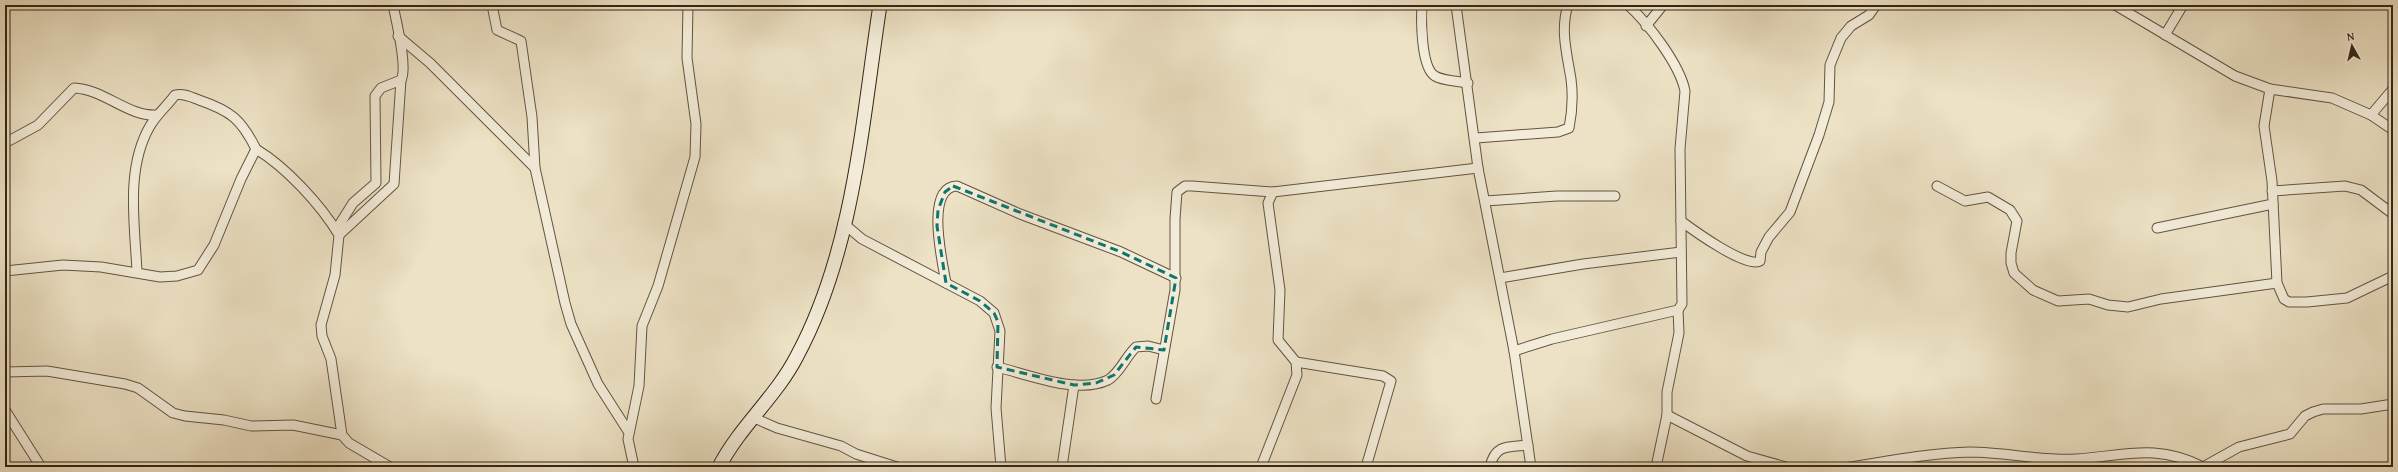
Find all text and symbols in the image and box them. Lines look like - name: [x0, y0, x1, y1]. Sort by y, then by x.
- north arrow: [2332, 26, 2372, 66]
- text: N: [2346, 28, 2356, 45]

